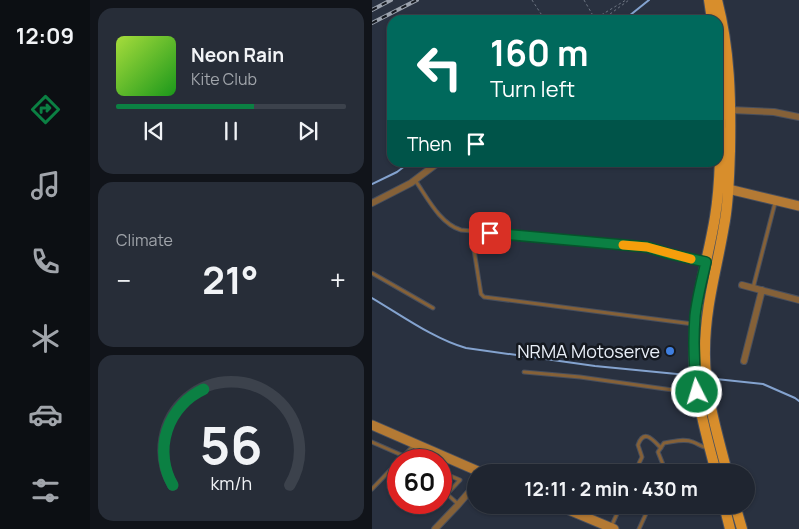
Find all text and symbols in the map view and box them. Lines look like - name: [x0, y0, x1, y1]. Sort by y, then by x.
- text: 12:09: [16, 21, 74, 51]
- text: 160 m: [490, 29, 589, 77]
- icon: left: [407, 35, 472, 100]
- text: Neon Rain: [191, 42, 284, 68]
- text: Kite Club: [191, 68, 257, 90]
- text: Turn left: [490, 74, 575, 104]
- icon: directions: [28, 92, 63, 127]
- icon: previous: [140, 117, 168, 145]
- icon: pause: [217, 117, 245, 145]
- icon: next: [294, 117, 322, 145]
- icon: arrive: [462, 130, 490, 158]
- text: Then: [407, 131, 452, 157]
- icon: music: [28, 168, 63, 203]
- pin: [469, 212, 511, 254]
- icon: arrive: [476, 219, 504, 247]
- text: Climate: [116, 229, 173, 251]
- icon: phone: [28, 244, 63, 279]
- text: 21°: [202, 253, 259, 305]
- text: −: [116, 261, 131, 299]
- text: +: [330, 261, 346, 299]
- icon: climate: [28, 321, 63, 356]
- place label: NRMA Motoserve: [517, 339, 660, 363]
- marker: NRMA Motoserve: [664, 345, 676, 357]
- position arrow: [670, 365, 722, 417]
- icon: car: [28, 397, 63, 432]
- text: 56: [200, 409, 262, 480]
- speed limit sign: 60: [387, 449, 452, 514]
- text: km/h: [210, 471, 252, 495]
- icon: filters: [28, 473, 63, 508]
- text: 12:11 · 2 min · 430 m: [524, 476, 698, 502]

